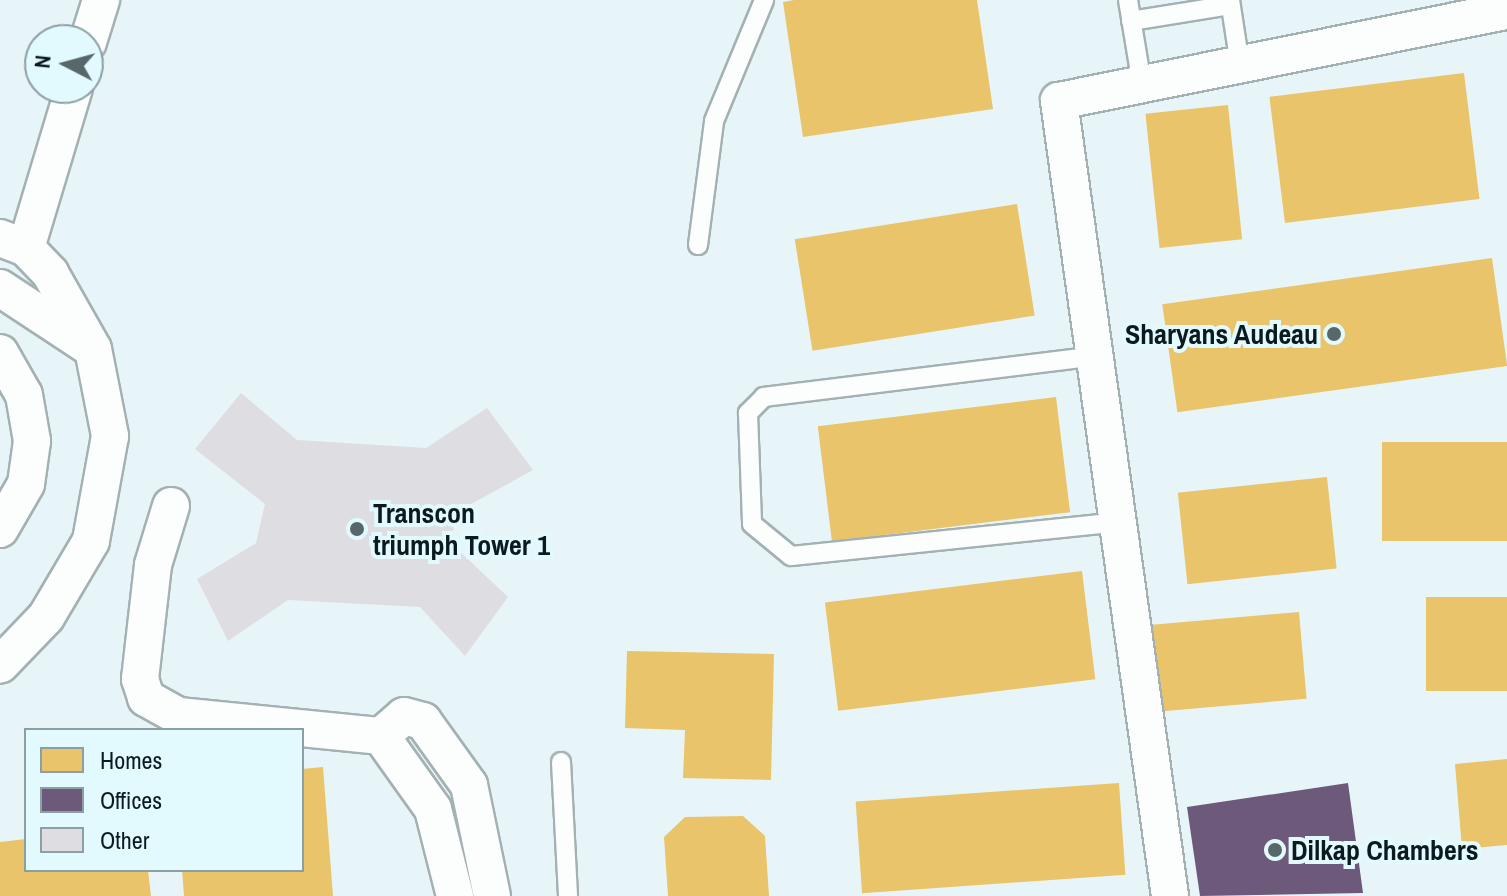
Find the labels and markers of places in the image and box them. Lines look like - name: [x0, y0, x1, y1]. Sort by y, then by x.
- place label: Sharyans Audeau: [1124, 317, 1318, 351]
- marker: Sharyans Audeau: [1325, 325, 1343, 343]
- place label: Transcon triumph Tower 1: [373, 496, 550, 562]
- marker: Transcon triumph Tower 1: [348, 520, 366, 538]
- place label: Dilkap Chambers: [1291, 833, 1479, 867]
- marker: Dilkap Chambers: [1266, 841, 1284, 859]

